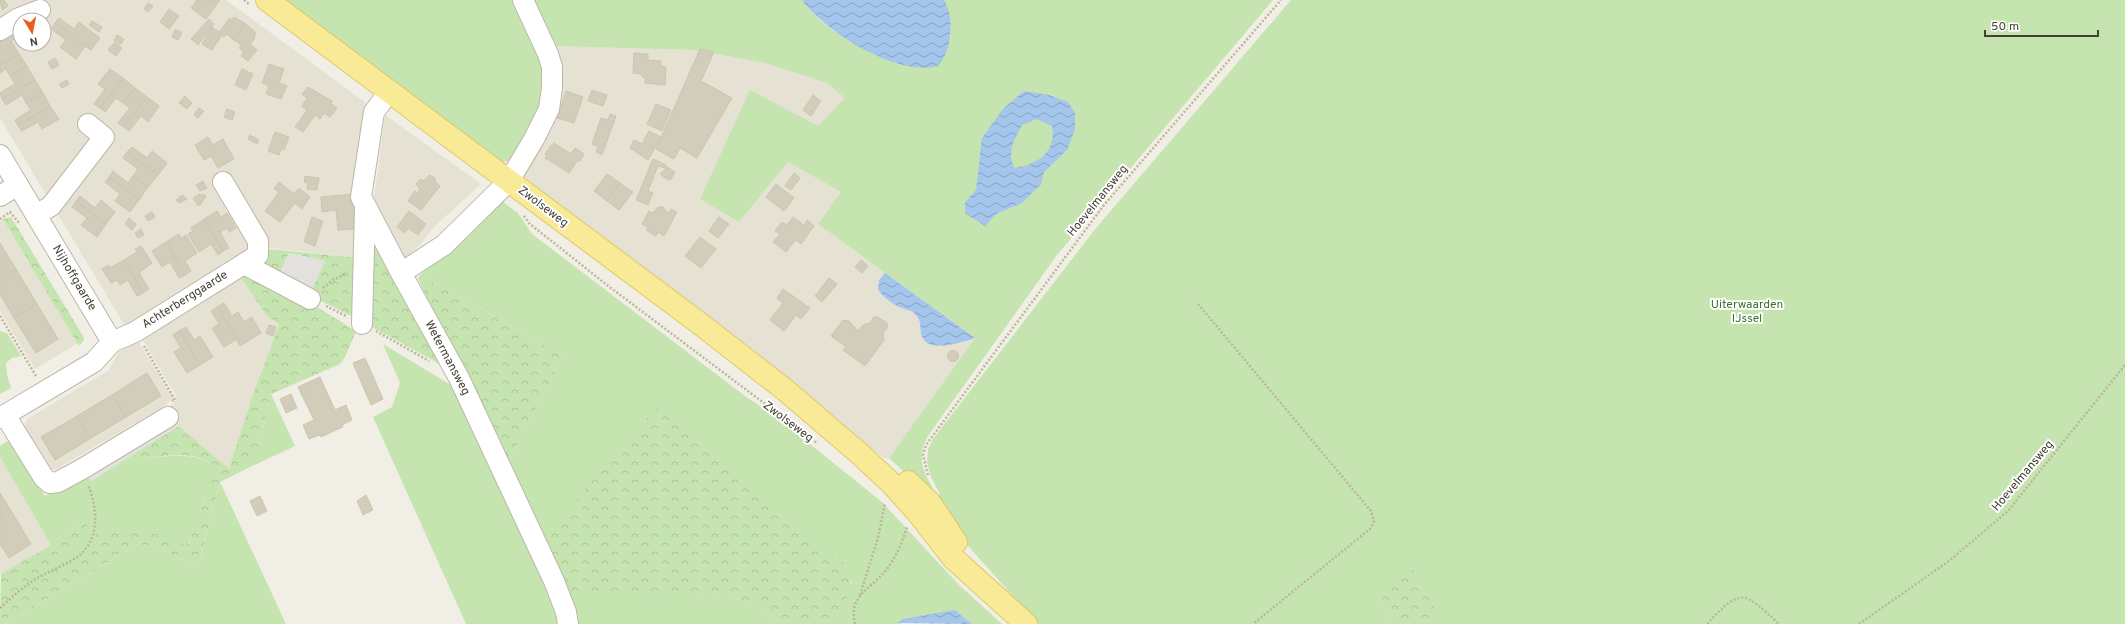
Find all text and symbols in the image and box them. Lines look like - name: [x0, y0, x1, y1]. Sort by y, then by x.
- north arrow: [12, 12, 52, 52]
- scale bar: [1985, 12, 2098, 38]
- text: 50 m: [1991, 19, 2019, 35]
- text: N: [28, 33, 39, 48]
- street label: Hoevelmansweg: [1064, 162, 1132, 240]
- street label: Zwolseweg: [515, 183, 571, 231]
- street label: Nijhoffgaarde: [48, 242, 100, 314]
- street label: Achterberggaarde: [139, 267, 231, 333]
- park label: Uiterwaarden IJssel: [1711, 297, 1783, 327]
- street label: Wetermansweg: [421, 318, 473, 398]
- street label: Zwolseweg: [760, 398, 816, 446]
- street label: Hoevelmansweg: [1989, 437, 2057, 515]

